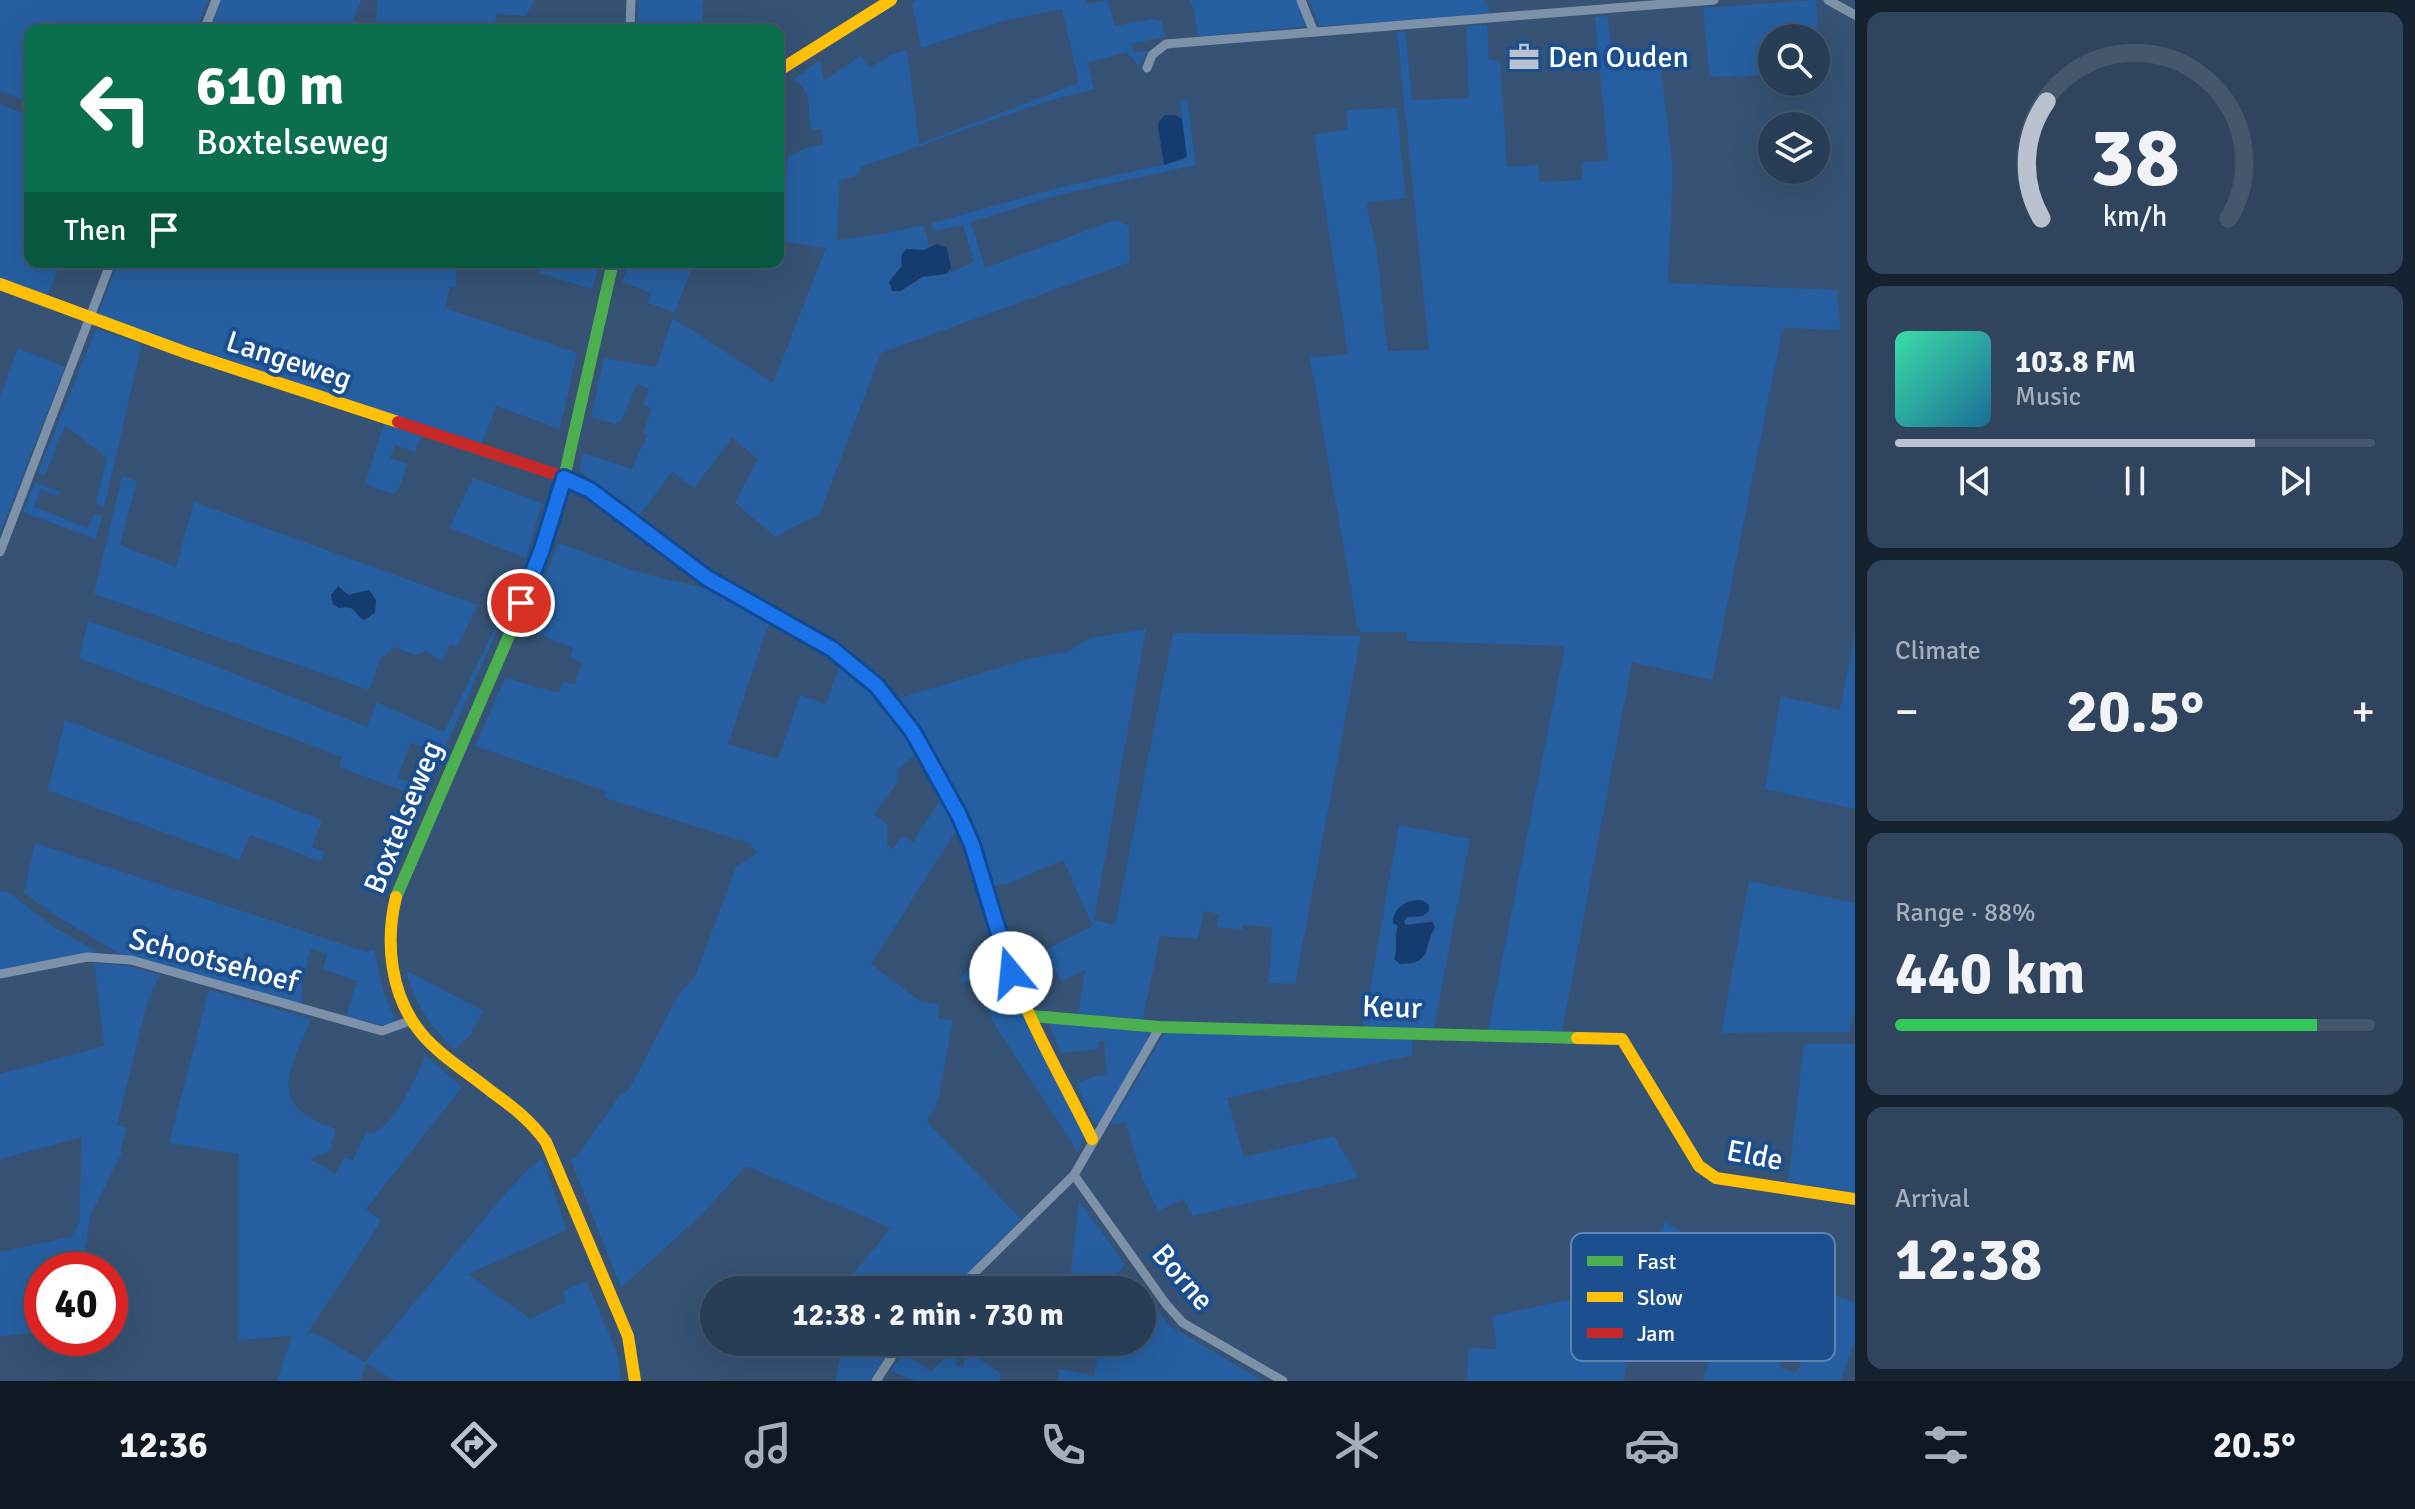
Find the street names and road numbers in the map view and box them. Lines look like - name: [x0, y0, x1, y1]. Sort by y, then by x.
- street label: Langeweg: [222, 323, 356, 398]
- street label: Boxtelseweg: [356, 736, 451, 899]
- street label: Schootsehoef: [125, 920, 304, 1001]
- street label: Keur: [1361, 988, 1423, 1027]
- street label: Elde: [1724, 1132, 1786, 1179]
- street label: Borne: [1144, 1236, 1222, 1318]

